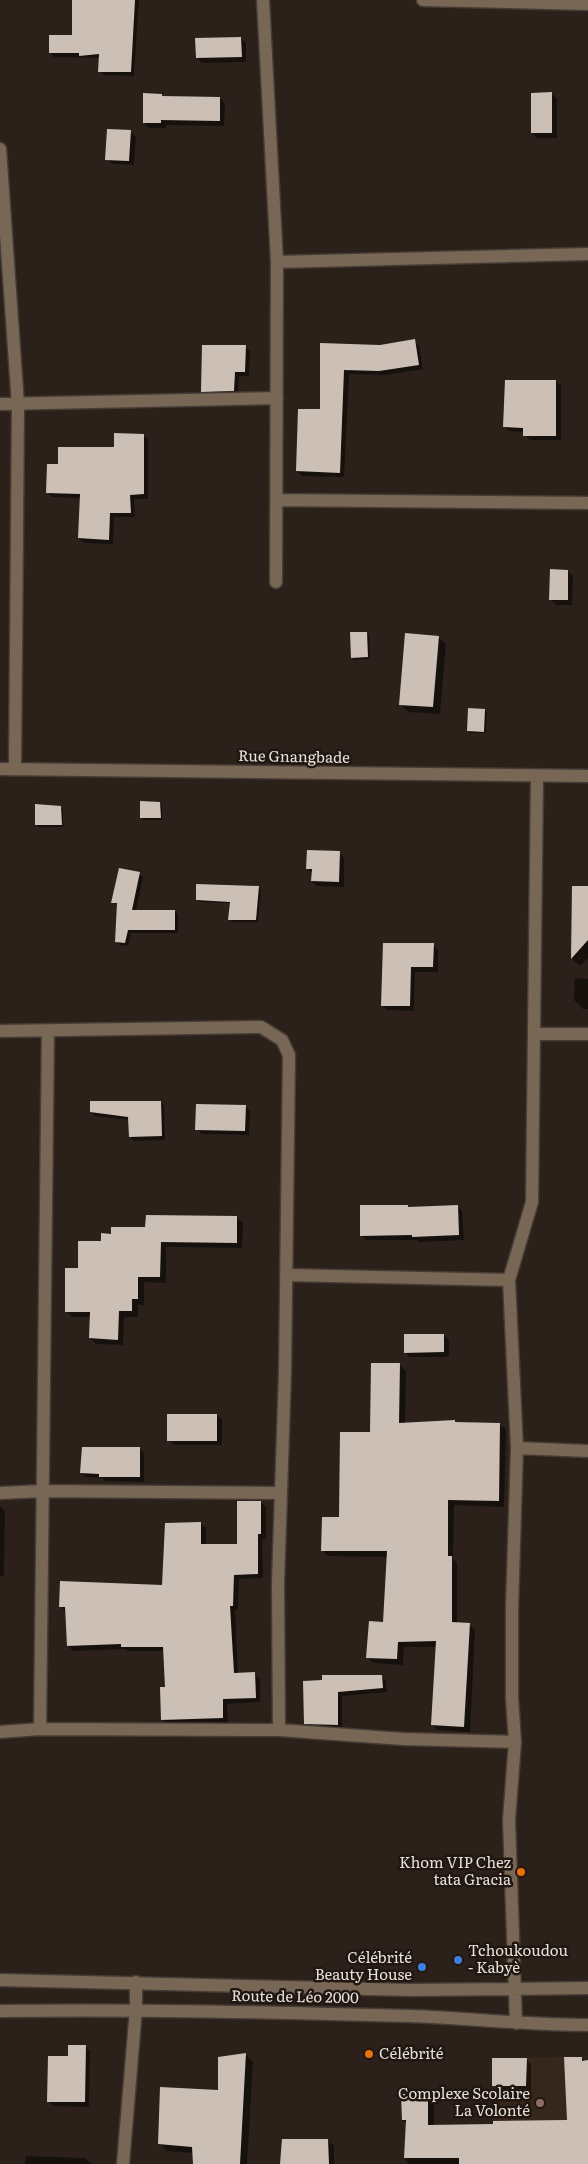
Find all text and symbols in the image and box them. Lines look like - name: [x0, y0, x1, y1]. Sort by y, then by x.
- street label: Rue Gnangbade: [238, 743, 350, 768]
- place label: Khom VIP Chez tata Gracia: [399, 1850, 512, 1890]
- marker: Khom VIP Chez tata Gracia: [515, 1866, 527, 1878]
- place label: Tchoukoudou - Kabyè: [468, 1938, 568, 1978]
- place label: Célébrité Beauty House: [315, 1945, 412, 1985]
- marker: Tchoukoudou - Kabyè: [452, 1954, 464, 1966]
- marker: Célébrité Beauty House: [416, 1961, 428, 1973]
- street label: Route de Léo 2000: [231, 1983, 359, 2008]
- place label: Célébrité: [379, 2041, 444, 2064]
- marker: Célébrité: [363, 2048, 375, 2060]
- place label: Complexe Scolaire La Volonté: [398, 2081, 530, 2121]
- marker: Complexe Scolaire La Volonté: [534, 2097, 546, 2109]

